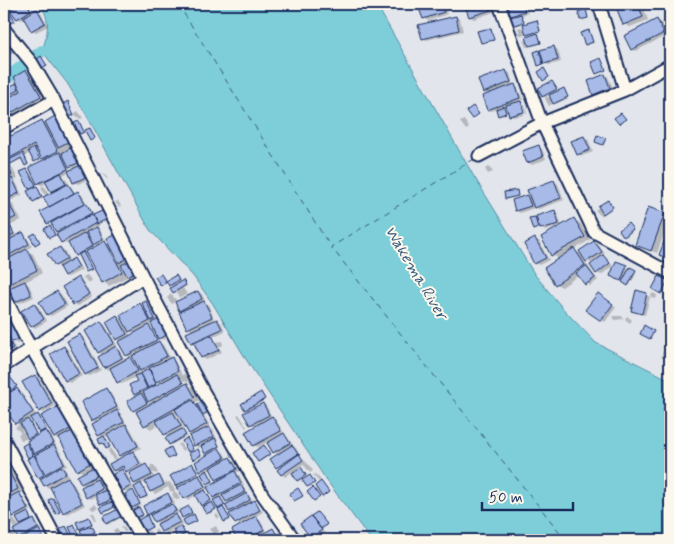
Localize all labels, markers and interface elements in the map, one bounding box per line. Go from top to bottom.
water label: Wakema River [380,222,453,326]
scale bar [482,479,573,511]
text: 50 m [489,488,523,508]

